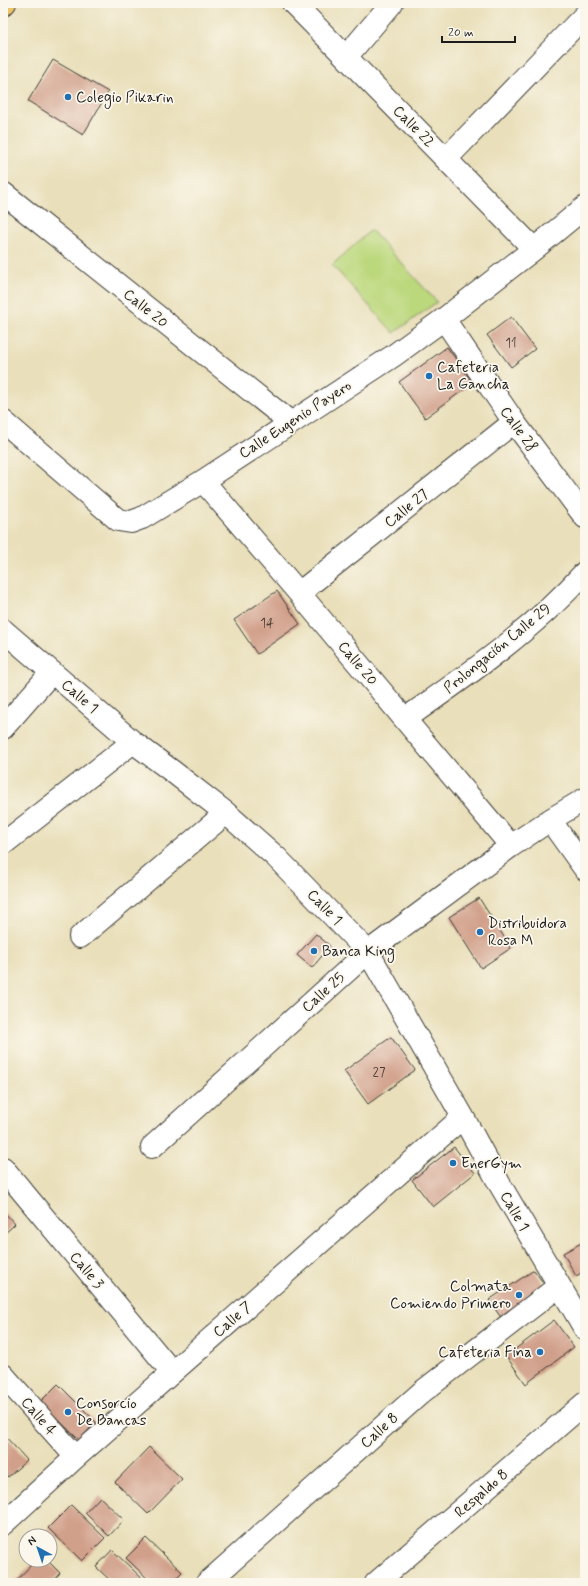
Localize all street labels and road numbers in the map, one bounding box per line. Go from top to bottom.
street label: Calle 22 [388,101,439,152]
street label: Calle 20 [119,285,172,333]
street label: Calle Eugenio Payero [235,376,356,464]
street label: Calle 28 [495,403,542,456]
street label: Calle 27 [380,485,433,533]
street label: Prolongación Calle 29 [440,599,556,699]
street label: Calle 20 [333,637,382,690]
street label: Calle 1 [57,675,102,718]
street label: Calle 1 [302,885,346,930]
street label: Calle 25 [298,968,350,1017]
street label: Calle 1 [495,1188,534,1235]
street label: Calle 3 [65,1248,108,1294]
street label: Calle 7 [209,1297,256,1342]
street label: Calle 4 [16,1393,61,1440]
street label: Calle 8 [356,1408,403,1453]
street label: Respaldo 8 [451,1465,513,1523]

